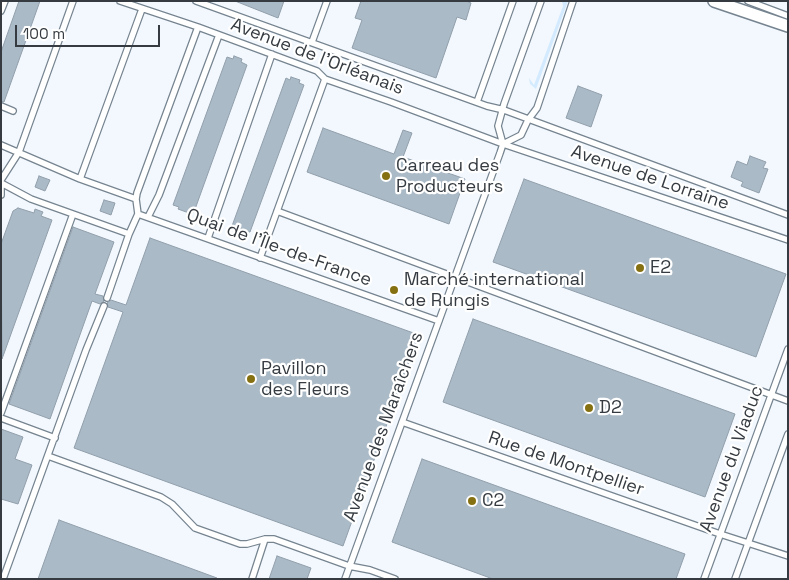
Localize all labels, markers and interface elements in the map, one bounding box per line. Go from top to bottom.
street label: Avenue de l'Orléanais [228,14,406,100]
scale bar [18,15,162,47]
text: 100 m [23,24,65,43]
street label: Avenue de Lorraine [568,141,732,215]
place label: Carreau des Producteurs [396,155,503,198]
marker: Carreau des Producteurs [380,170,392,182]
street label: Quai de l'Île-de-France [184,204,374,292]
place label: E2 [650,257,671,279]
marker: E2 [634,262,646,274]
place label: Marché international de Rungis [404,269,584,312]
marker: Marché international de Rungis [388,284,400,296]
street label: Avenue des Maraîchers [340,329,428,525]
place label: Pavillon des Fleurs [261,358,349,400]
marker: Pavillon des Fleurs [245,373,257,385]
street label: Avenue du Viaduc [695,383,769,535]
place label: D2 [599,397,622,419]
marker: D2 [583,402,595,414]
street label: Rue de Montpellier [485,427,647,501]
place label: C2 [482,490,504,512]
marker: C2 [466,495,478,507]

